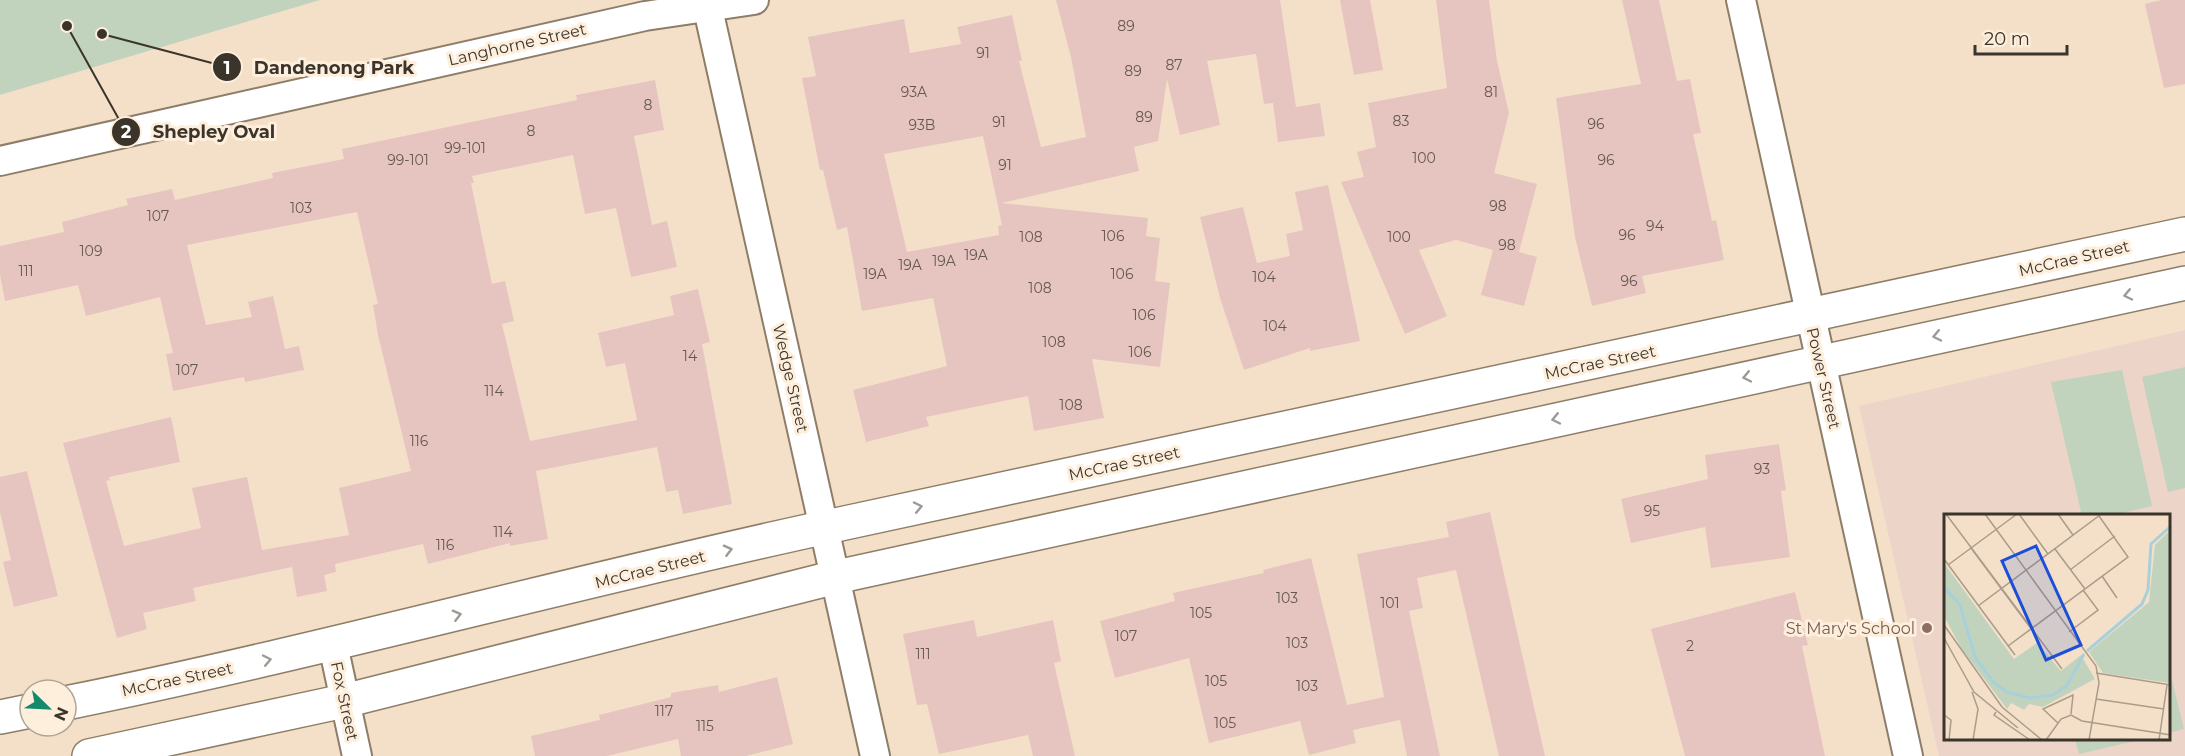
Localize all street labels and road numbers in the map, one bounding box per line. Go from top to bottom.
street label: Langhorne Street [446,19,588,70]
street label: McCrae Street [2017,236,2132,280]
street label: Wedge Street [769,322,812,435]
street label: Power Street [1803,326,1845,431]
street label: McCrae Street [1543,341,1658,384]
street label: McCrae Street [1067,442,1182,485]
street label: McCrae Street [593,546,708,592]
street label: McCrae Street [120,658,235,701]
street label: Fox Street [327,660,362,743]

